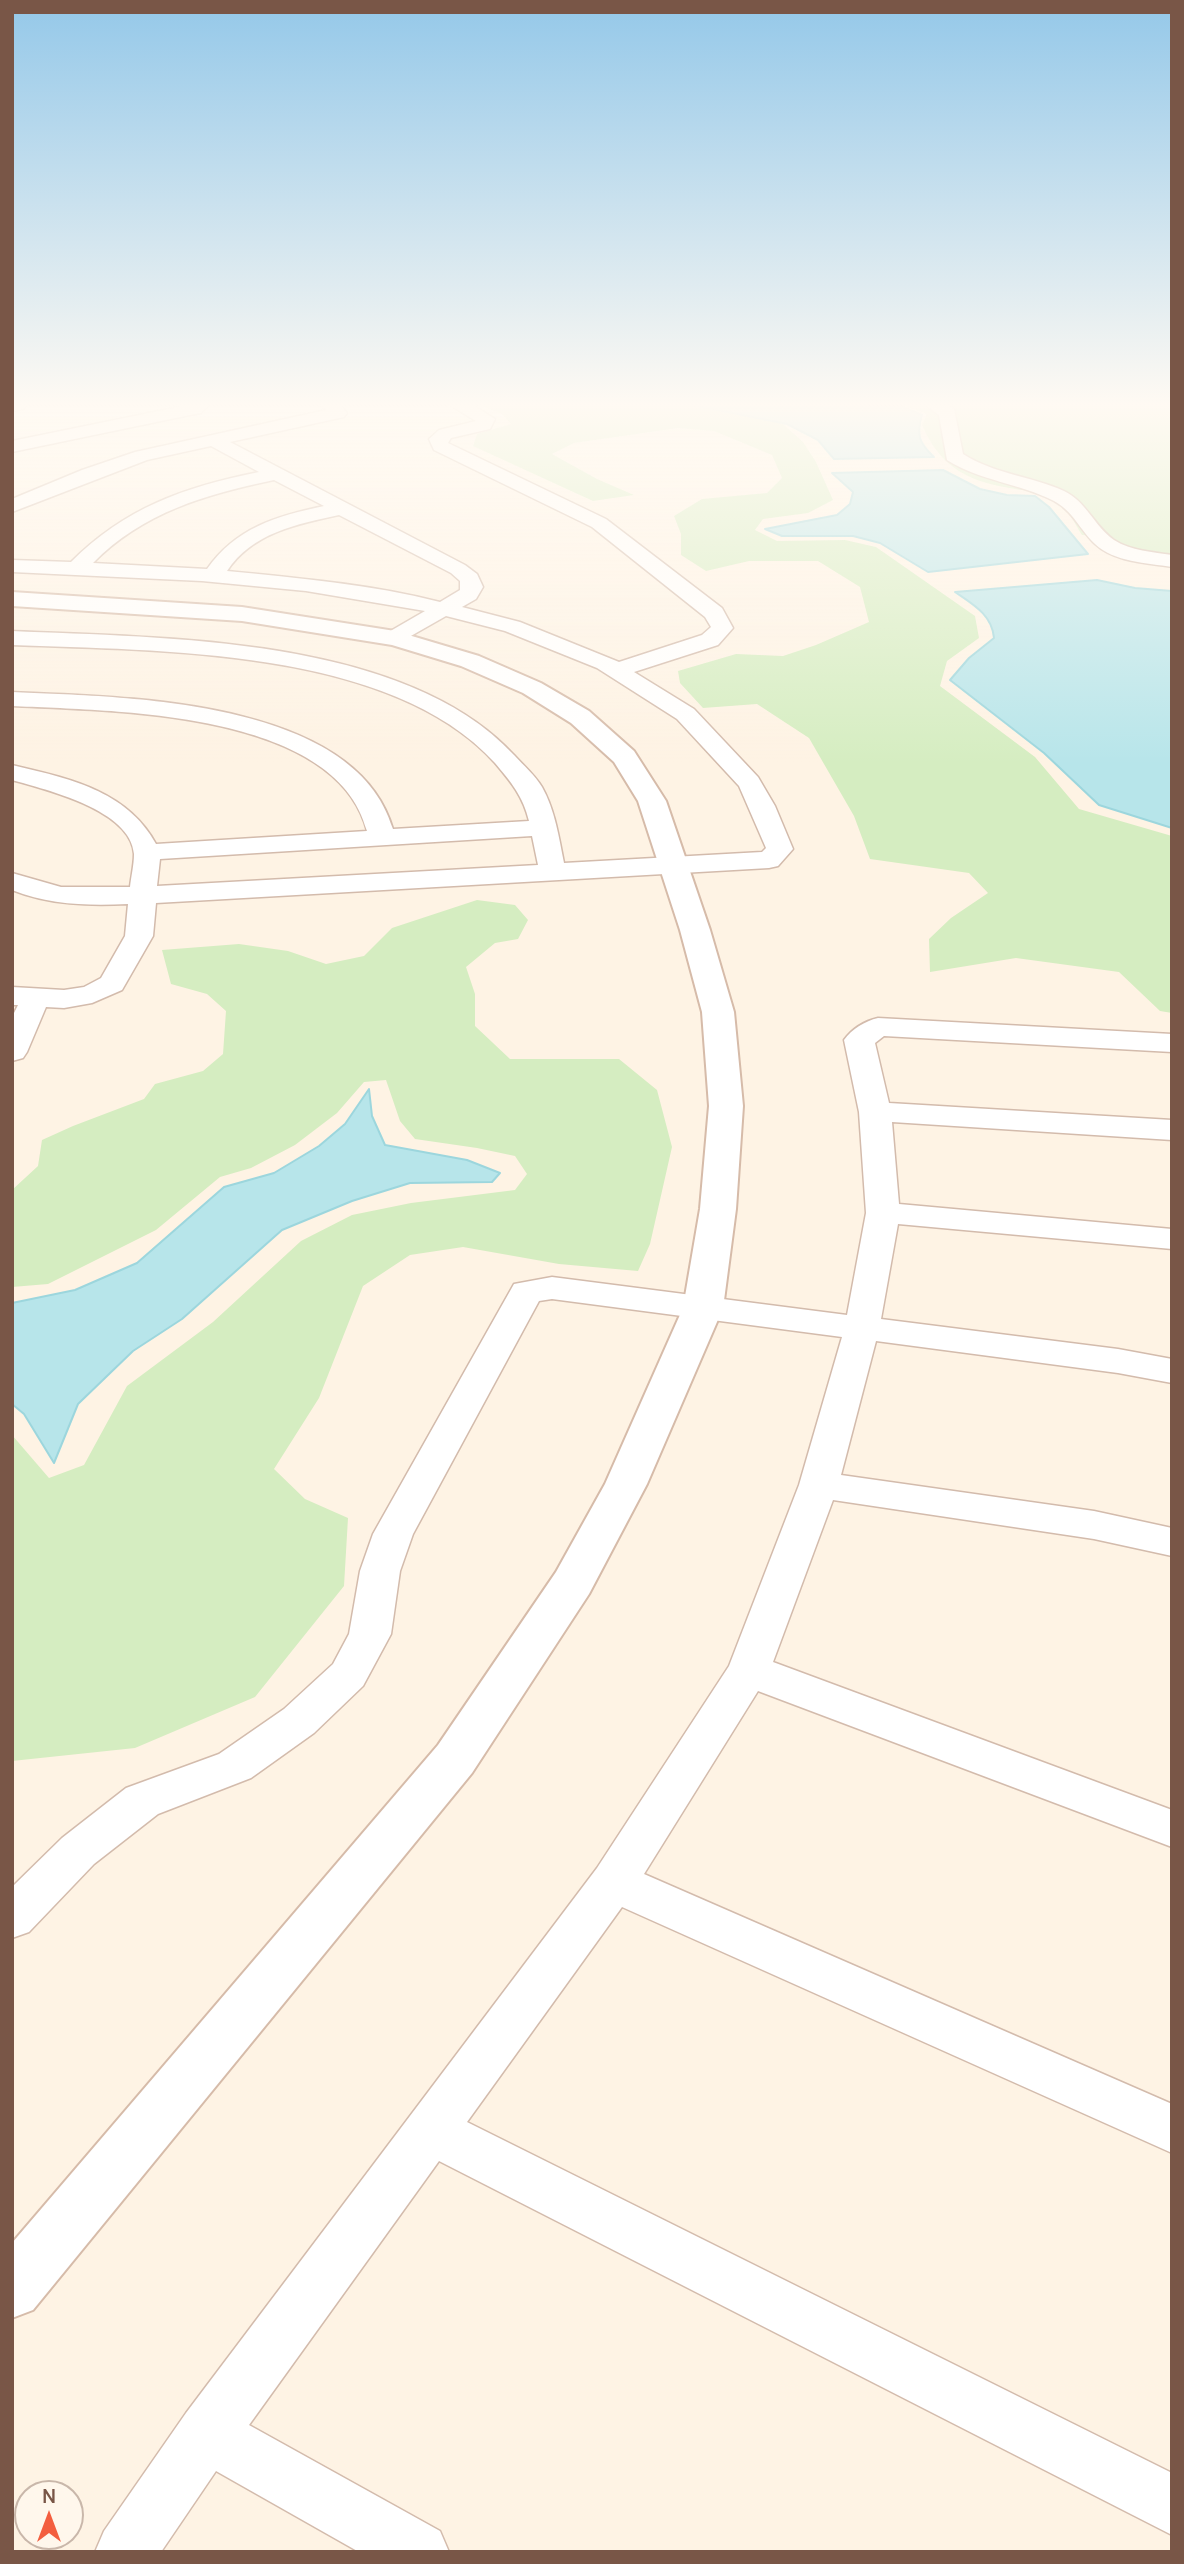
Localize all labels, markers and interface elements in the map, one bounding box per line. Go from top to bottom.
north arrow [14,2480,84,2550]
text: N [42,2483,56,2509]

